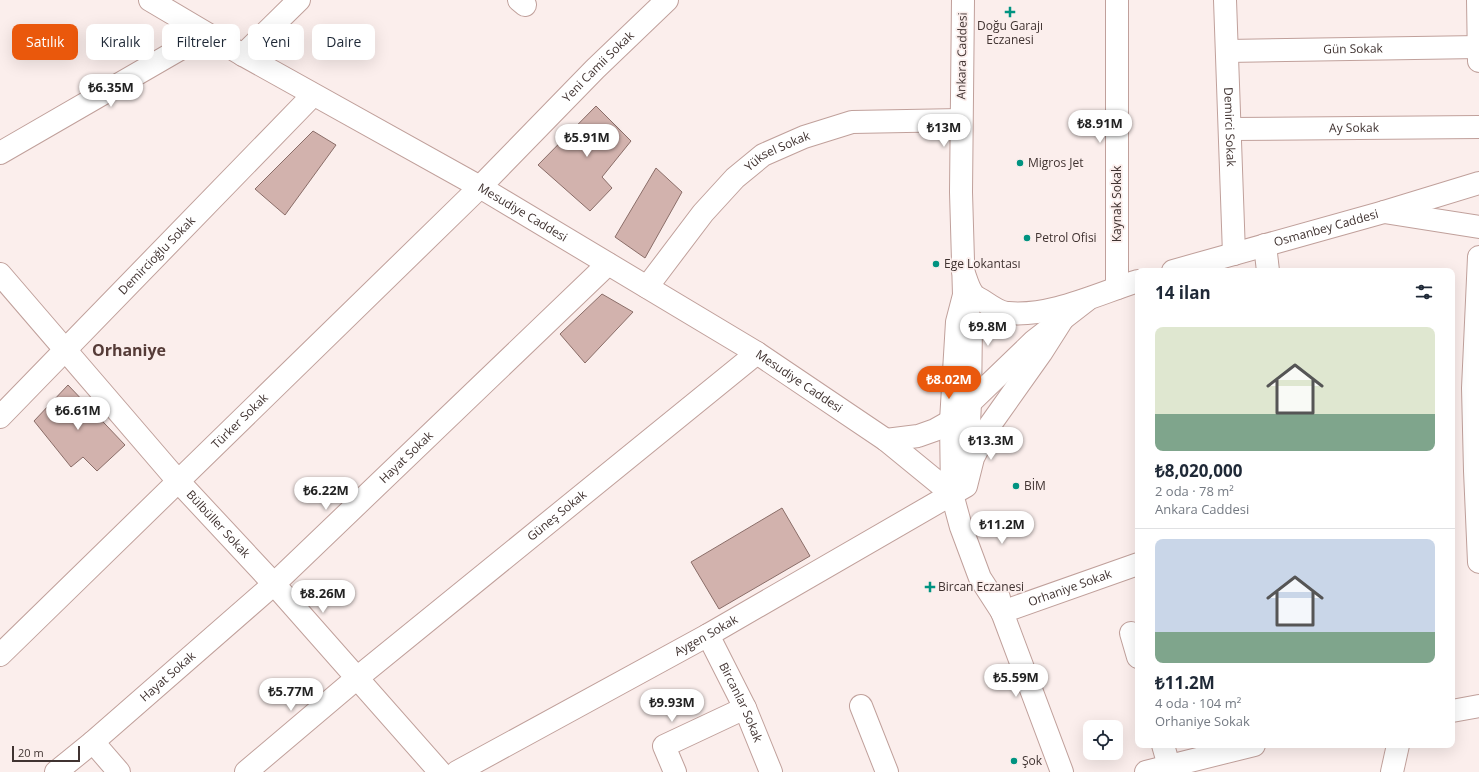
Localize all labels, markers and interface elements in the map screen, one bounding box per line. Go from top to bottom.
marker: Doğu Garajı Eczanesi [1005,7,1015,17]
street label: Ankara Caddesi [952,12,971,100]
place label: Doğu Garajı Eczanesi [977,17,1043,48]
chip: Satılık [12,24,78,60]
chip: Kiralık [86,24,154,60]
chip: Filtreler [162,24,240,60]
chip: Yeni [248,24,304,60]
chip: Daire [312,24,375,60]
street label: Yeni Camii Sokak [558,27,638,106]
street label: Gün Sokak [1323,40,1384,57]
pin: ₺6.35M [78,74,144,108]
text: ₺6.35M [88,78,134,96]
street label: Demirci Sokak [1220,87,1240,168]
pin: ₺8.91M [1067,110,1133,144]
pin: ₺13M [920,114,968,148]
text: ₺8.91M [1077,114,1123,132]
text: ₺13M [927,118,961,136]
street label: Ay Sokak [1329,119,1380,136]
pin: ₺5.91M [554,124,620,158]
street label: Yüksel Sokak [741,126,813,175]
text: ₺5.91M [564,128,610,146]
place label: Migros Jet [1028,154,1084,171]
marker: Migros Jet [1015,158,1025,168]
street label: Kaynak Sokak [1108,165,1125,242]
street label: Mesudiye Caddesi [475,179,571,245]
street label: Osmanbey Caddesi [1272,205,1380,250]
street label: Demircioğlu Sokak [114,212,199,298]
place label: Petrol Ofisi [1035,229,1097,246]
marker: Petrol Ofisi [1022,233,1032,243]
place label: Ege Lokantası [944,255,1021,272]
marker: Ege Lokantası [931,259,941,269]
text: 14 ilan [1155,281,1211,304]
icon: filters [1413,281,1435,303]
pin: ₺9.8M [960,313,1016,347]
text: ₺9.8M [969,317,1007,335]
district label: Orhaniye [92,339,166,361]
street label: Mesudiye Caddesi [753,346,846,416]
icon: home [1259,353,1331,425]
pin: ₺8.02M [916,366,982,400]
text: ₺8.02M [926,370,972,388]
street label: Türker Sokak [207,389,272,452]
pin: ₺6.61M [45,397,111,431]
text: ₺6.61M [55,401,101,419]
street label: Hayat Sokak [375,427,437,487]
pin: ₺13.3M [958,427,1024,461]
text: ₺13.3M [968,431,1014,449]
text: ₺8,020,000 [1155,459,1242,482]
pin: ₺6.22M [293,477,359,511]
place label: BİM [1024,477,1046,494]
text: ₺6.22M [303,481,349,499]
marker: BİM [1011,481,1021,491]
text: 2 oda · 78 m² [1155,482,1234,500]
street label: Güneş Sokak [523,485,590,545]
street label: Bülbüller Sokak [183,486,255,562]
text: Ankara Caddesi [1155,500,1249,518]
pin: ₺11.2M [969,511,1035,545]
text: ₺11.2M [979,515,1025,533]
street label: Orhaniye Sokak [1026,565,1115,610]
icon: home [1259,565,1331,637]
place label: Bircan Eczanesi [938,578,1024,595]
pin: ₺8.26M [290,580,356,614]
marker: Bircan Eczanesi [925,582,935,592]
text: ₺8.26M [300,584,346,602]
street label: Aygen Sokak [671,610,741,660]
street label: Hayat Sokak [136,647,200,705]
street label: Bircanlar Sokak [715,659,767,745]
pin: ₺5.59M [983,664,1049,698]
text: ₺5.59M [993,668,1039,686]
text: ₺11.2M [1155,671,1215,694]
pin: ₺5.77M [258,678,324,712]
text: ₺5.77M [268,682,314,700]
pin: ₺9.93M [639,689,705,723]
text: ₺9.93M [649,693,695,711]
text: 4 oda · 104 m² [1155,694,1241,712]
text: Orhaniye Sokak [1155,712,1250,730]
map controls [1083,720,1123,760]
button: locate [1083,720,1123,760]
scale bar [12,744,80,763]
text: 20 m [18,745,44,760]
place label: Şok [1022,752,1043,769]
marker: Şok [1009,756,1019,766]

